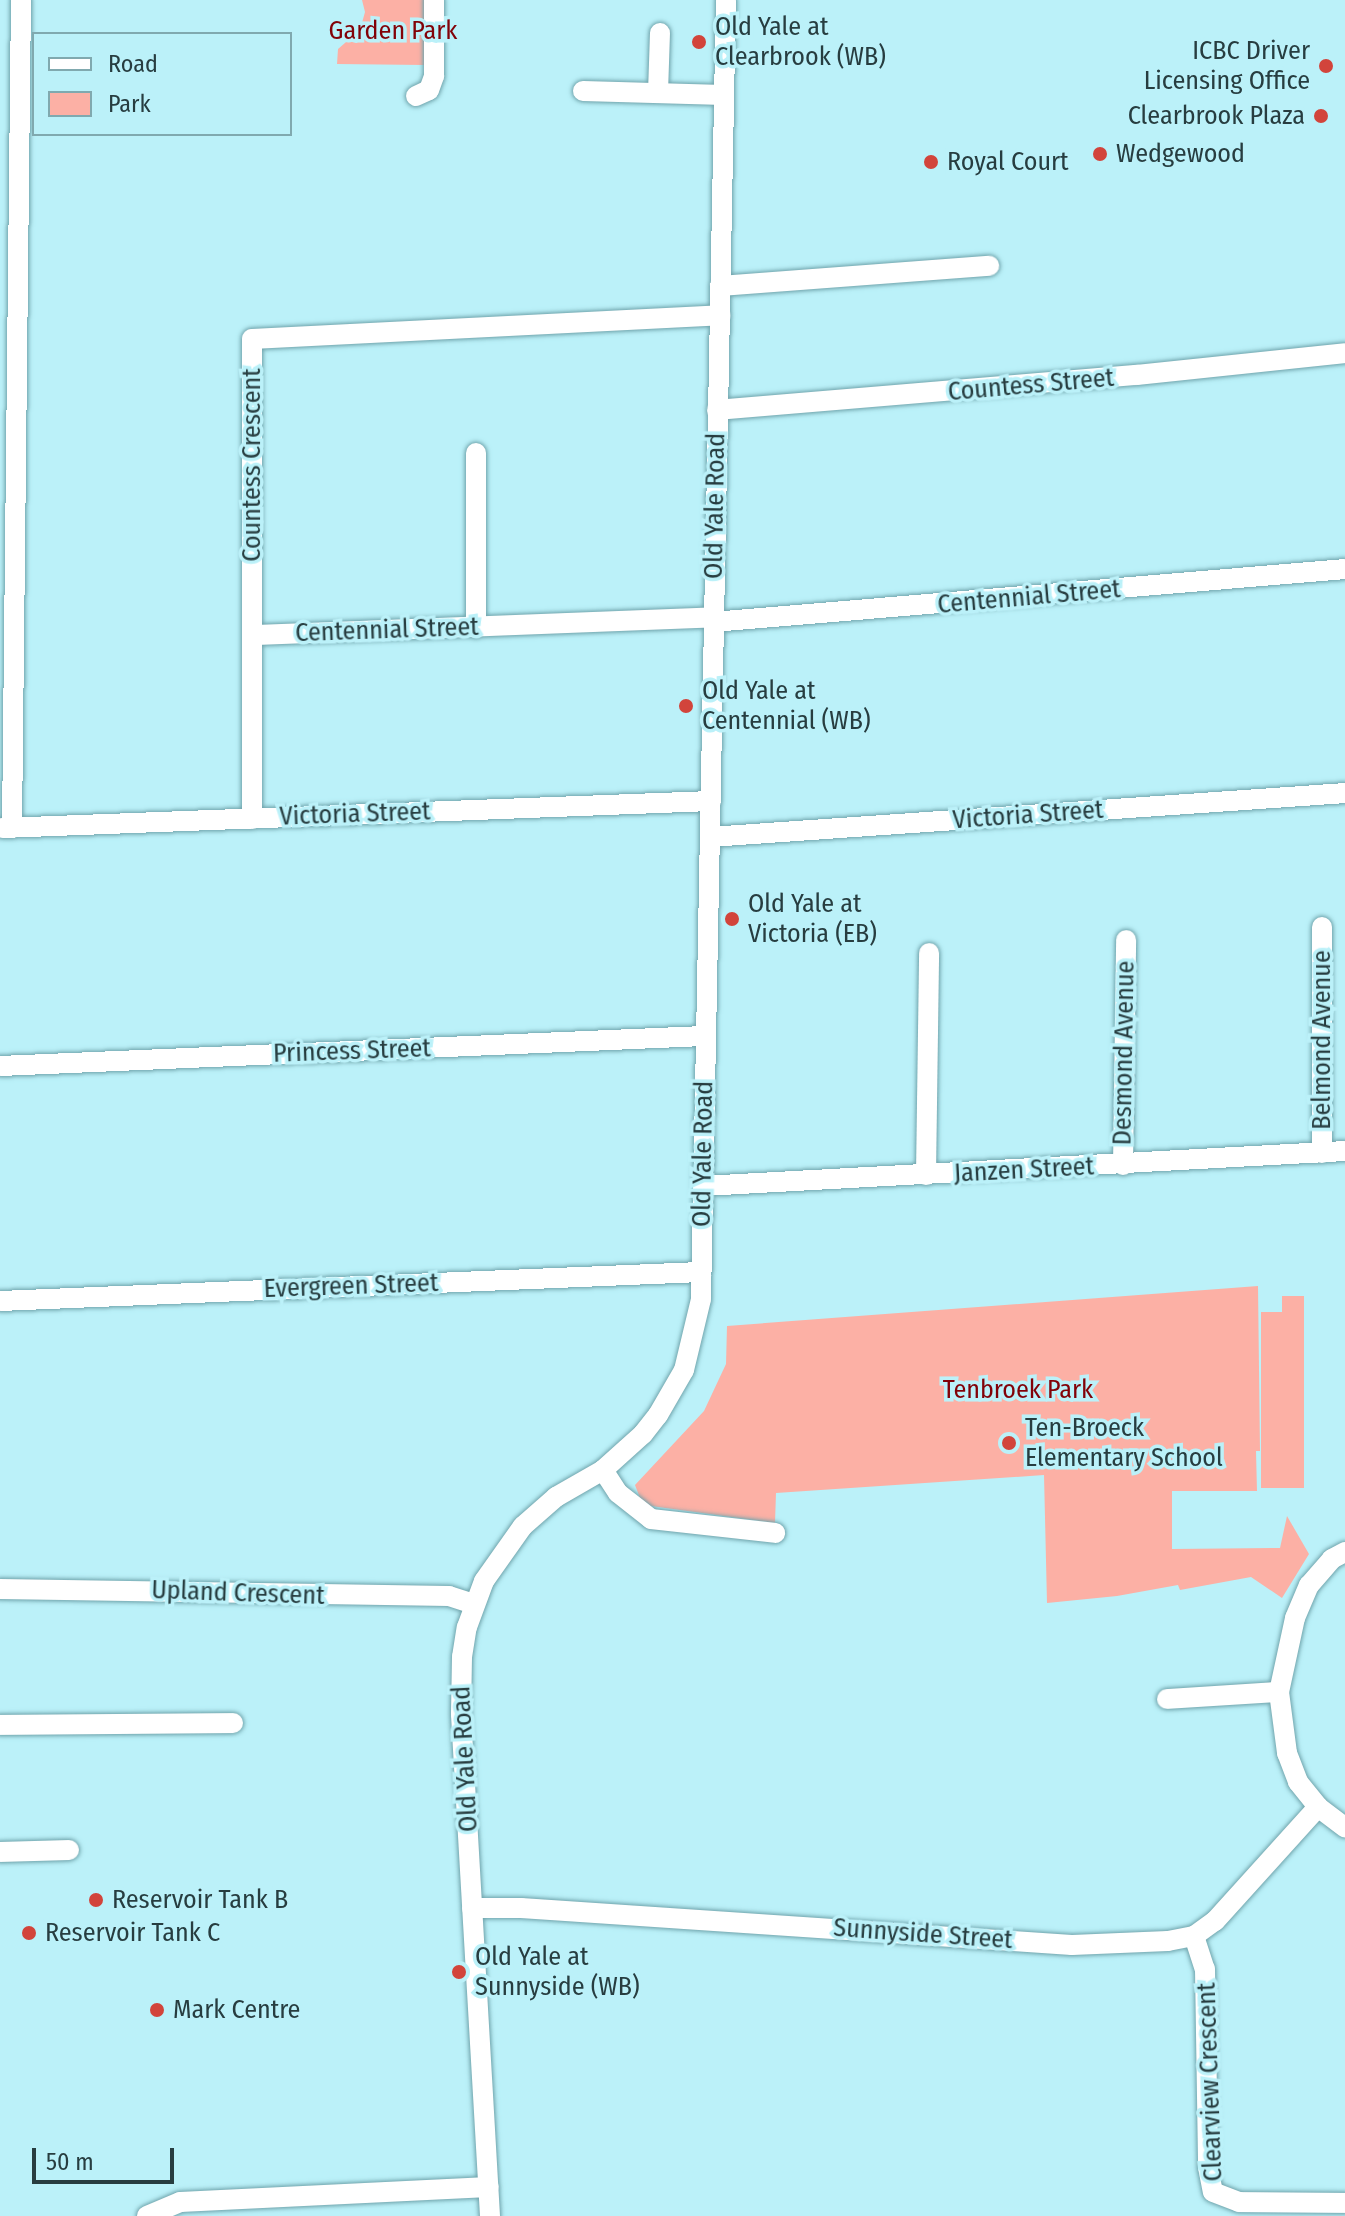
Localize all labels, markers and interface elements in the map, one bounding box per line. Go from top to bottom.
place label: Old Yale at Clearbrook (WB) [715,11,886,72]
park label: Garden Park [329,15,457,47]
legend [32,32,292,136]
marker: Old Yale at Clearbrook (WB) [690,33,708,51]
place label: ICBC Driver Licensing Office [1144,35,1310,96]
text: Road [108,50,158,78]
marker: ICBC Driver Licensing Office [1317,57,1335,75]
text: Park [108,90,151,118]
place label: Clearbrook Plaza [1128,100,1305,132]
marker: Clearbrook Plaza [1312,107,1330,125]
place label: Wedgewood [1116,138,1245,170]
marker: Wedgewood [1091,145,1109,163]
place label: Royal Court [947,146,1069,178]
marker: Royal Court [922,153,940,171]
street label: Countess Street [947,362,1115,408]
street label: Countess Crescent [236,368,268,562]
street label: Old Yale Road [698,433,732,579]
street label: Centennial Street [936,573,1122,621]
street label: Centennial Street [295,611,479,649]
place label: Old Yale at Centennial (WB) [702,675,871,736]
marker: Old Yale at Centennial (WB) [677,697,695,715]
street label: Victoria Street [952,794,1104,836]
street label: Victoria Street [279,796,431,832]
place label: Old Yale at Victoria (EB) [748,888,877,950]
marker: Old Yale at Victoria (EB) [723,910,741,928]
street label: Belmond Avenue [1306,950,1338,1130]
street label: Desmond Avenue [1107,960,1141,1146]
street label: Princess Street [273,1033,431,1069]
street label: Old Yale Road [686,1081,720,1227]
street label: Janzen Street [953,1151,1095,1189]
street label: Evergreen Street [263,1267,439,1305]
park label: Tenbroek Park [943,1374,1093,1406]
place label: Ten-Broeck Elementary School [1025,1412,1223,1474]
marker: Ten-Broeck Elementary School [1000,1434,1018,1452]
street label: Upland Crescent [151,1574,325,1612]
street label: Old Yale Road [446,1685,484,1833]
place label: Reservoir Tank B [112,1884,288,1916]
marker: Reservoir Tank B [87,1891,105,1909]
street label: Sunnyside Street [832,1912,1014,1956]
place label: Reservoir Tank C [45,1917,220,1949]
marker: Reservoir Tank C [20,1924,38,1942]
place label: Old Yale at Sunnyside (WB) [475,1941,640,2002]
marker: Old Yale at Sunnyside (WB) [450,1963,468,1981]
street label: Clearview Crescent [1191,1982,1229,2182]
place label: Mark Centre [173,1994,300,2026]
marker: Mark Centre [148,2001,166,2019]
scale bar [36,2132,178,2182]
text: 50 m [46,2148,94,2176]

